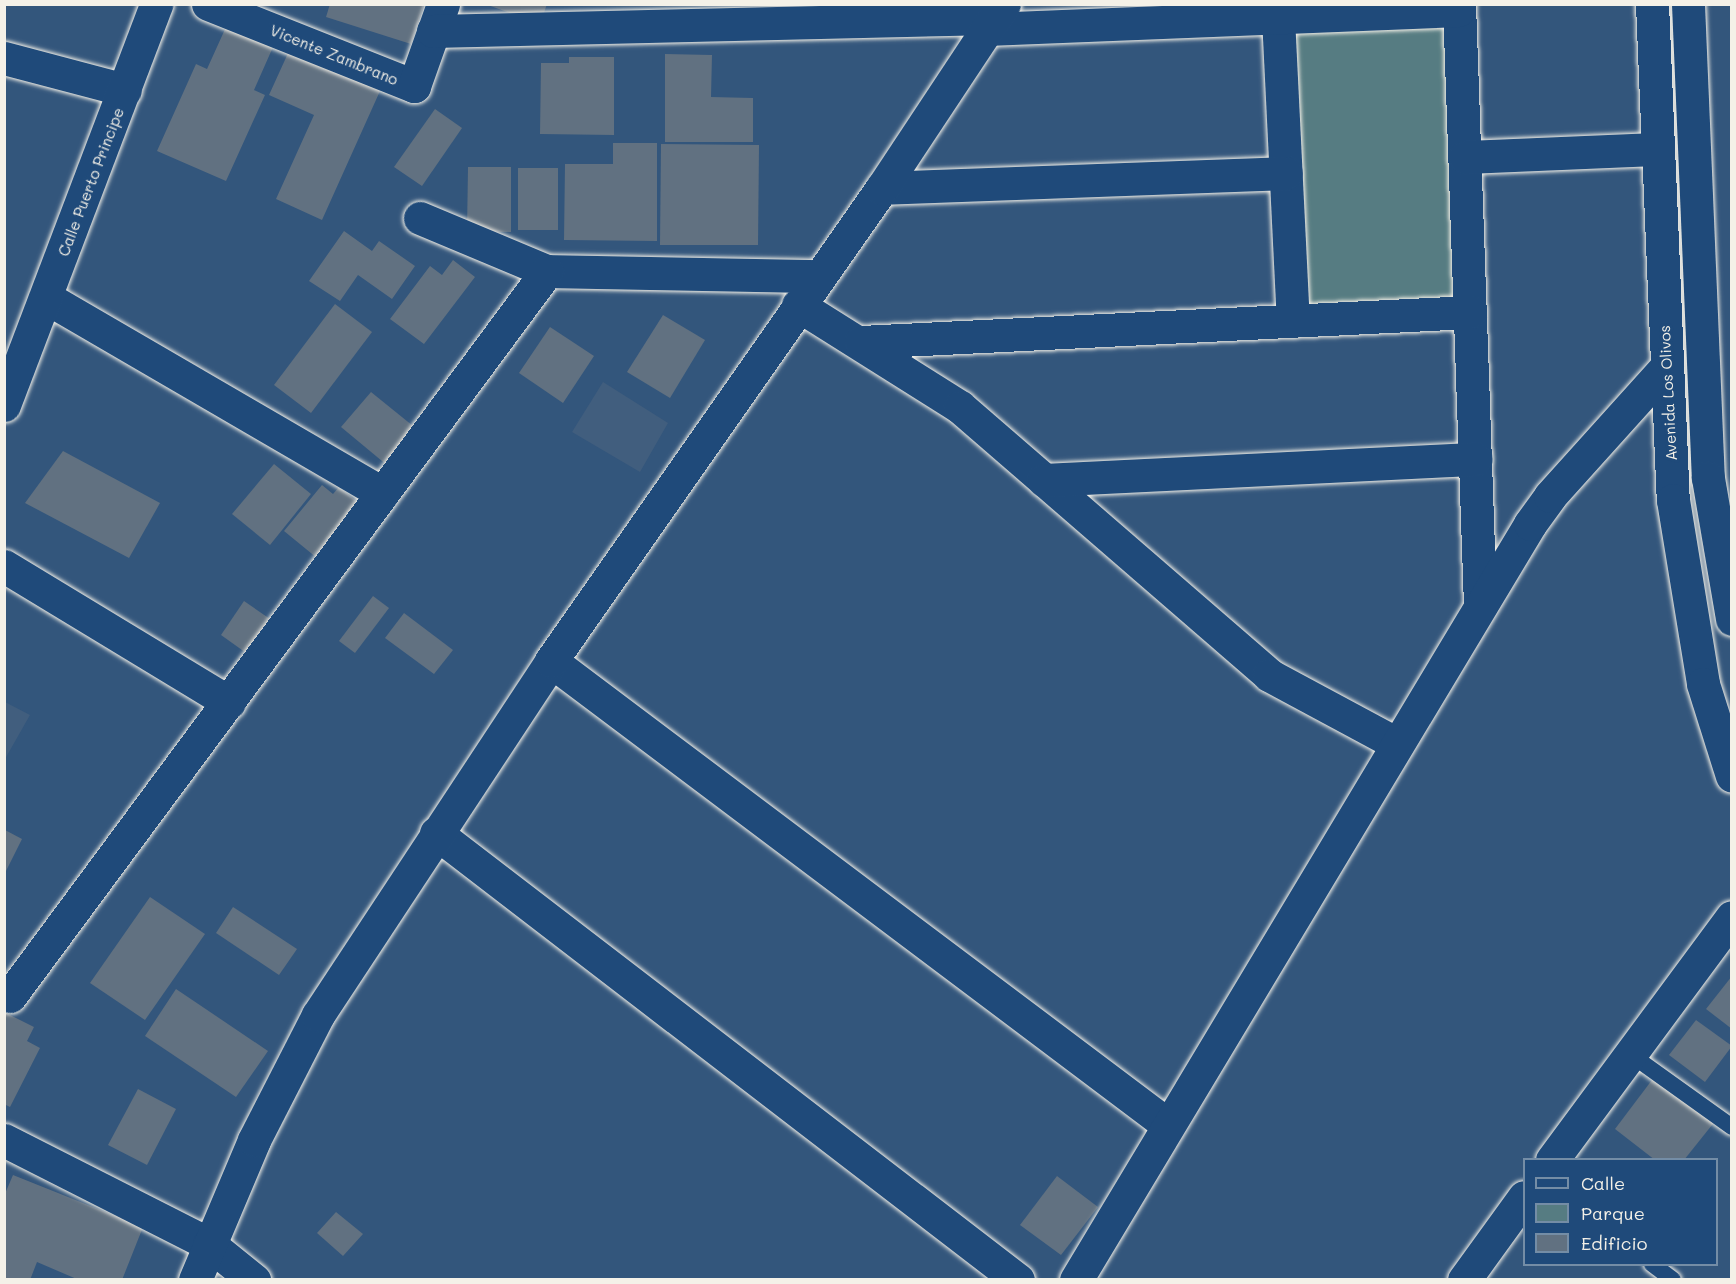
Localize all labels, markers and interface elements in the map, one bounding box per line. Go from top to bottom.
street label: Vicente Zambrano [267,21,401,89]
street label: Calle Puerto Principe [54,105,128,259]
street label: Avenida Los Olivos [1655,325,1681,461]
legend [1523,1158,1718,1266]
text: Calle [1581,1171,1625,1195]
text: Parque [1581,1201,1645,1225]
text: Edificio [1581,1231,1648,1255]

